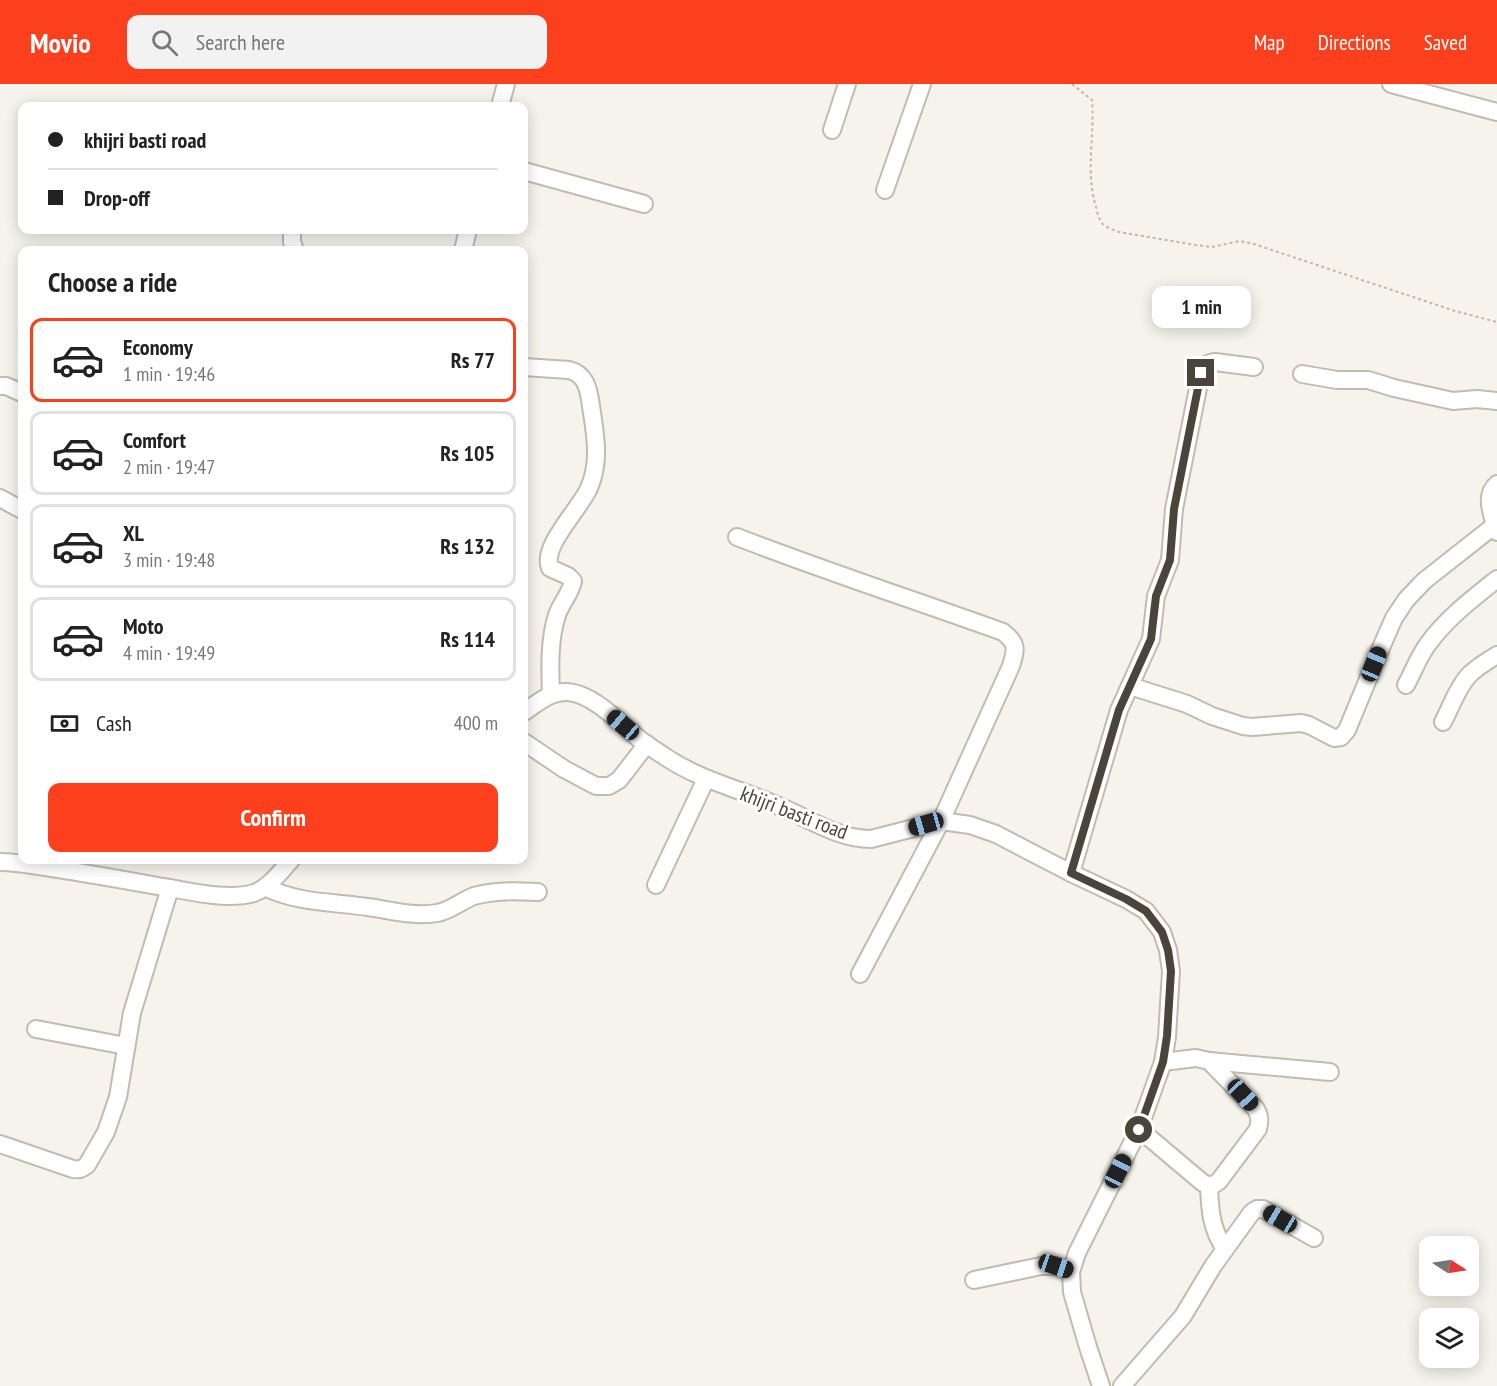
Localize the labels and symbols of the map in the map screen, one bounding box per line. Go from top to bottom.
callout: 1 min [1152,286,1250,328]
route end [1187,359,1214,386]
car [1359,644,1389,684]
car [603,707,643,743]
street label: khijri basti road [737,780,852,845]
car [906,810,946,838]
car [1224,1076,1262,1114]
route start [1125,1116,1152,1143]
car [1102,1151,1134,1191]
car [1260,1202,1300,1236]
north arrow [1419,1236,1479,1296]
car [1036,1252,1076,1280]

